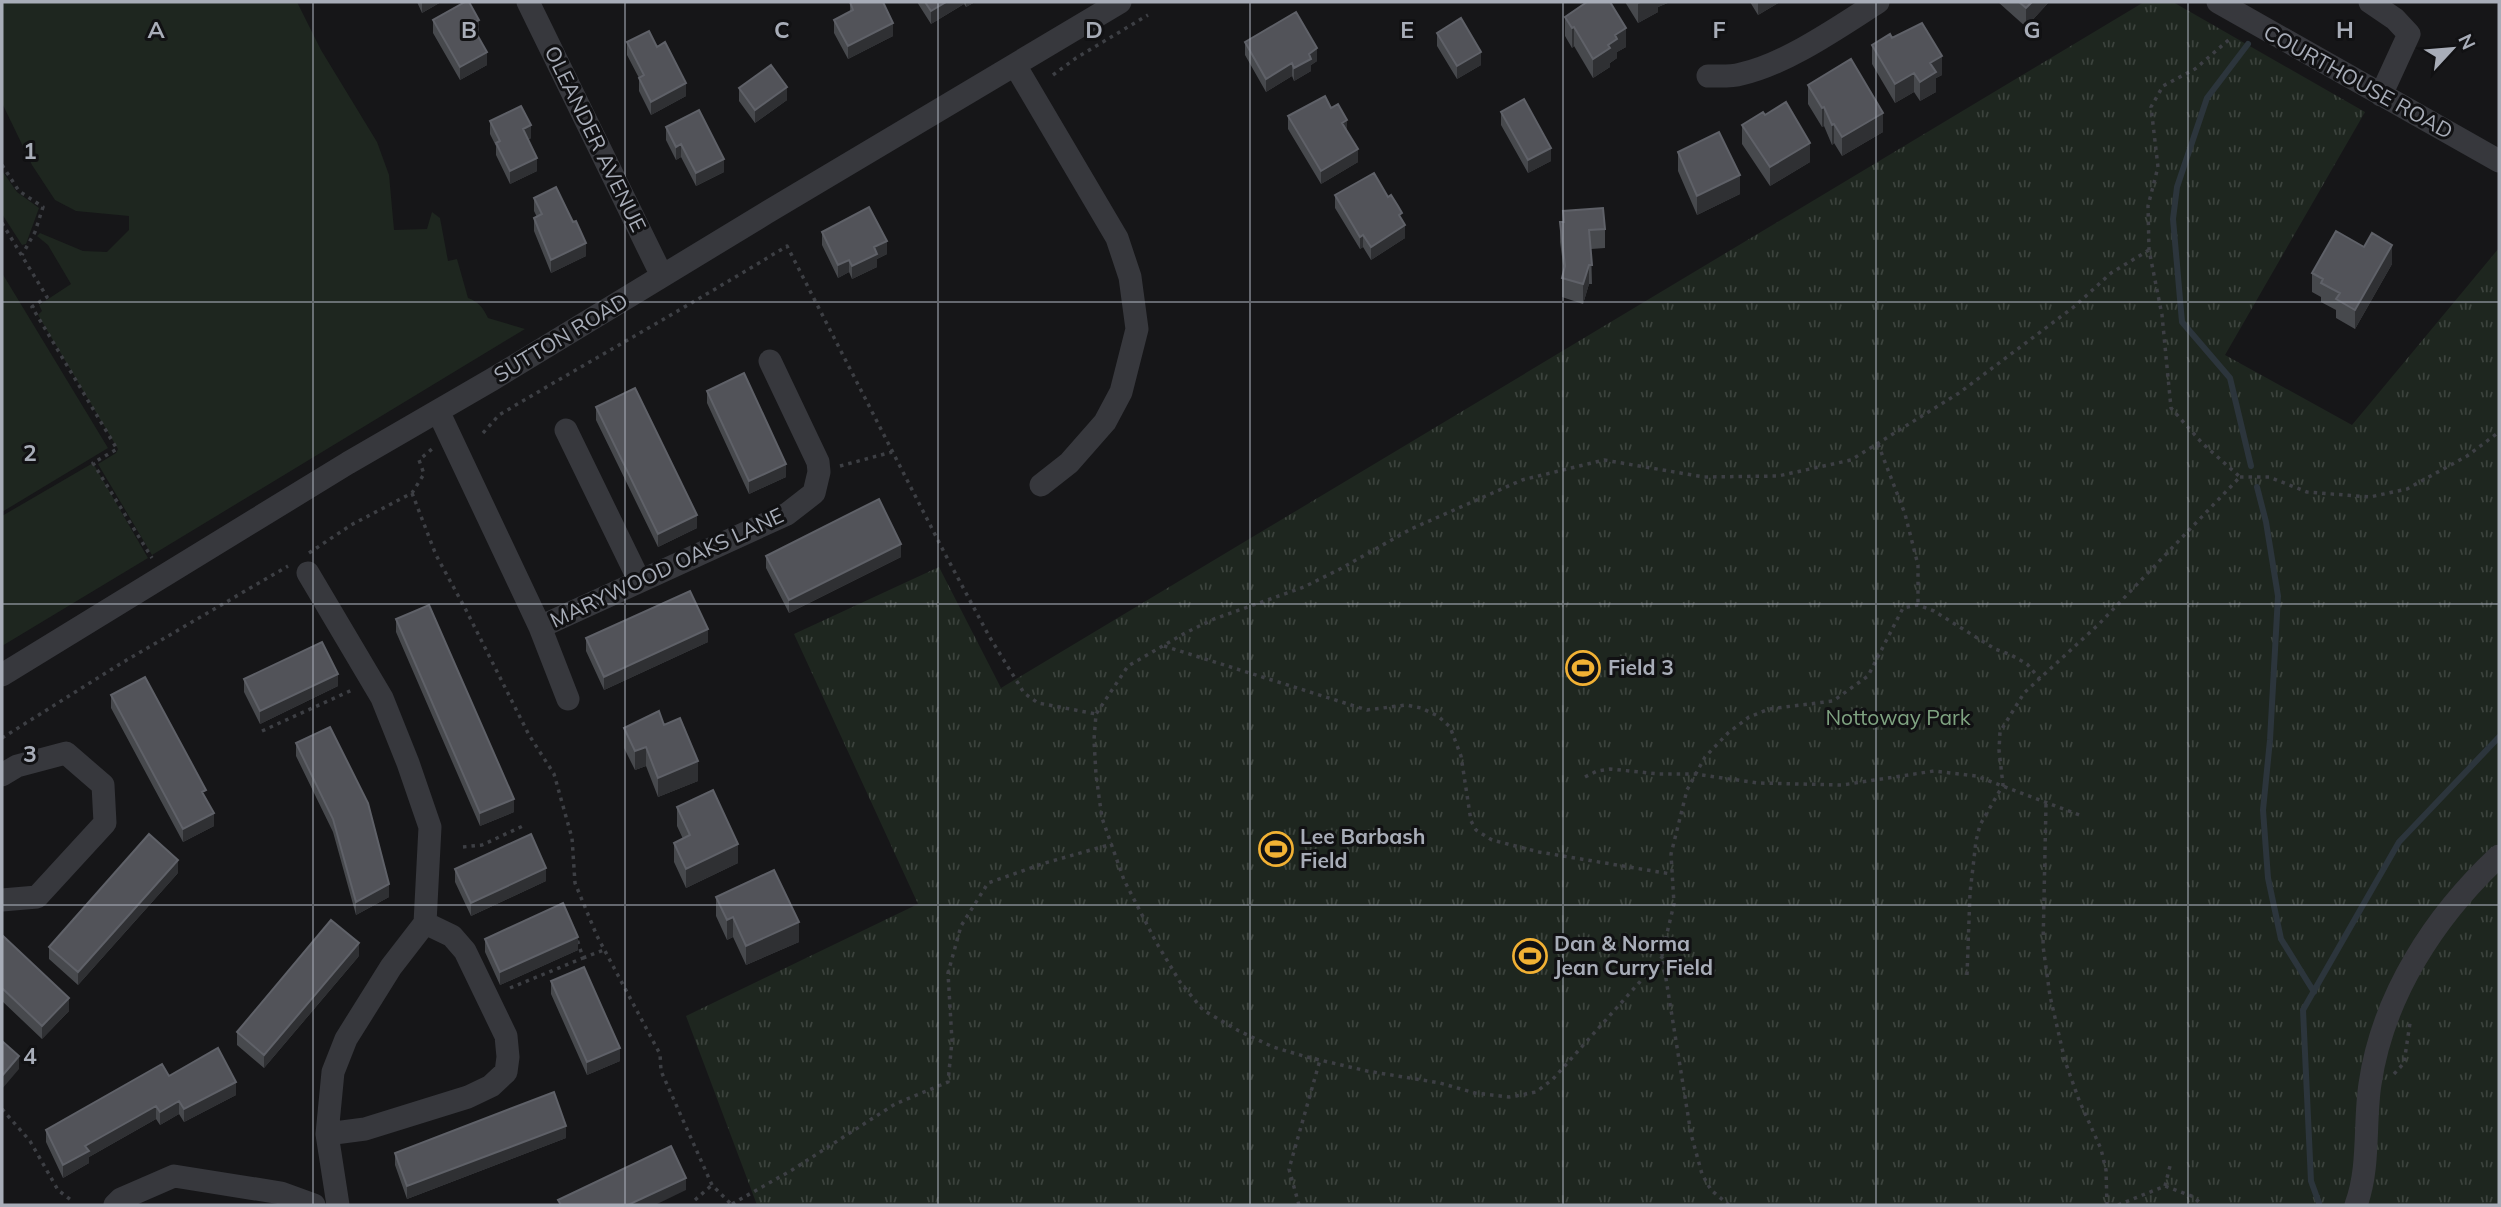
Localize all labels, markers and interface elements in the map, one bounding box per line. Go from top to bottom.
north arrow [2417,14,2487,84]
text: A [147,15,165,44]
text: B [461,15,477,44]
text: C [774,15,790,44]
text: D [1085,15,1103,44]
text: E [1400,15,1414,44]
text: F [1712,15,1726,44]
text: G [2023,15,2041,44]
street label: COURTHOUSE ROAD [2259,20,2457,144]
text: N [2453,30,2481,53]
street label: OLEANDER AVENUE [540,41,652,236]
text: 1 [23,136,37,165]
street label: SUTTON ROAD [489,287,632,387]
text: 2 [23,438,37,467]
street label: MARYWOOD OAKS LANE [546,502,787,633]
sports icon: Field 3 [1564,649,1602,687]
place label: Field 3 [1608,654,1674,680]
park label: Nottoway Park [1825,704,1971,730]
text: 3 [23,739,37,768]
place label: Lee Barbash Field [1300,823,1425,873]
sports icon: Lee Barbash Field [1257,830,1295,868]
place label: Dan & Norma Jean Curry Field [1554,930,1713,980]
sports icon: Dan & Norma Jean Curry Field [1511,937,1549,975]
text: 4 [23,1041,37,1070]

